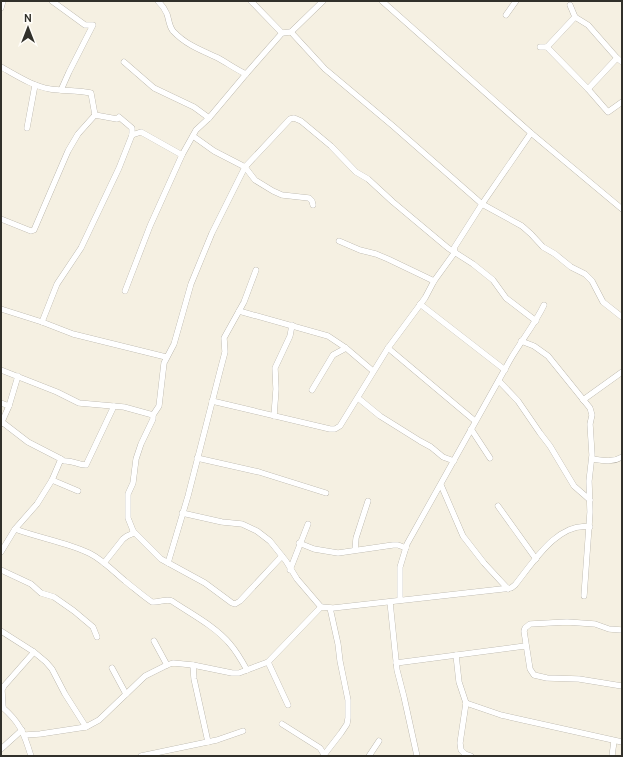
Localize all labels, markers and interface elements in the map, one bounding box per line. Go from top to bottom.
north arrow [8,8,48,48]
text: N [24,11,32,25]

